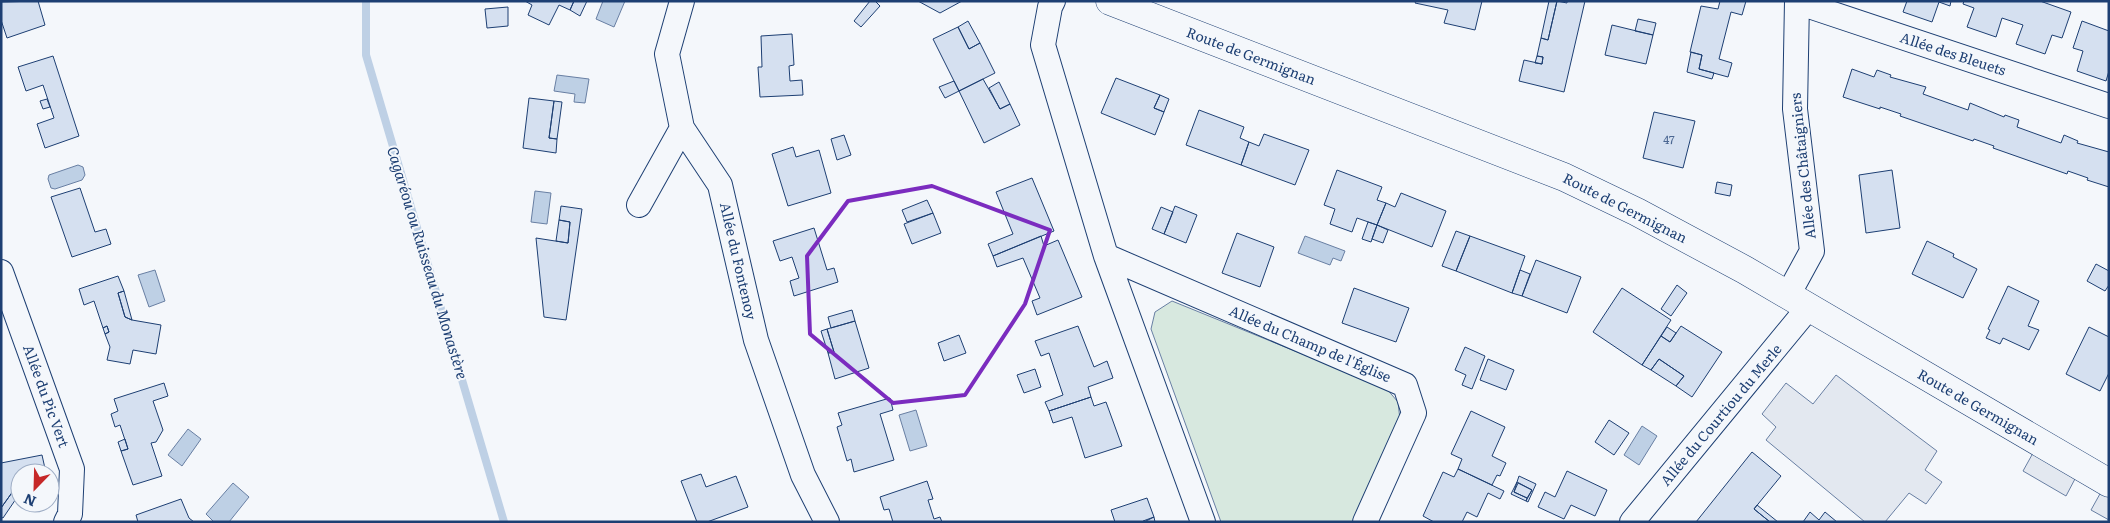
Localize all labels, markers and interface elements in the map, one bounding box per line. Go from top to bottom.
street label: Route de Germignan [1184,21,1319,89]
street label: Allée des Bleuets [1898,27,2009,80]
street label: Allée des Châtaigniers [1784,92,1820,240]
house number: 47 [1663,131,1675,147]
water label: Cagaréou ou Ruisseau du Monastère [382,143,475,382]
street label: Route de Germignan [1560,167,1691,247]
street label: Allée du Fontenoy [716,200,762,322]
street label: Allée du Champ de l'Église [1226,300,1394,386]
street label: Allée du Courtiou du Merle [1655,339,1786,490]
street label: Allée du Pic Vert [19,341,75,450]
street label: Route de Germignan [1914,363,2043,449]
north arrow [10,463,60,513]
text: N [20,489,39,512]

